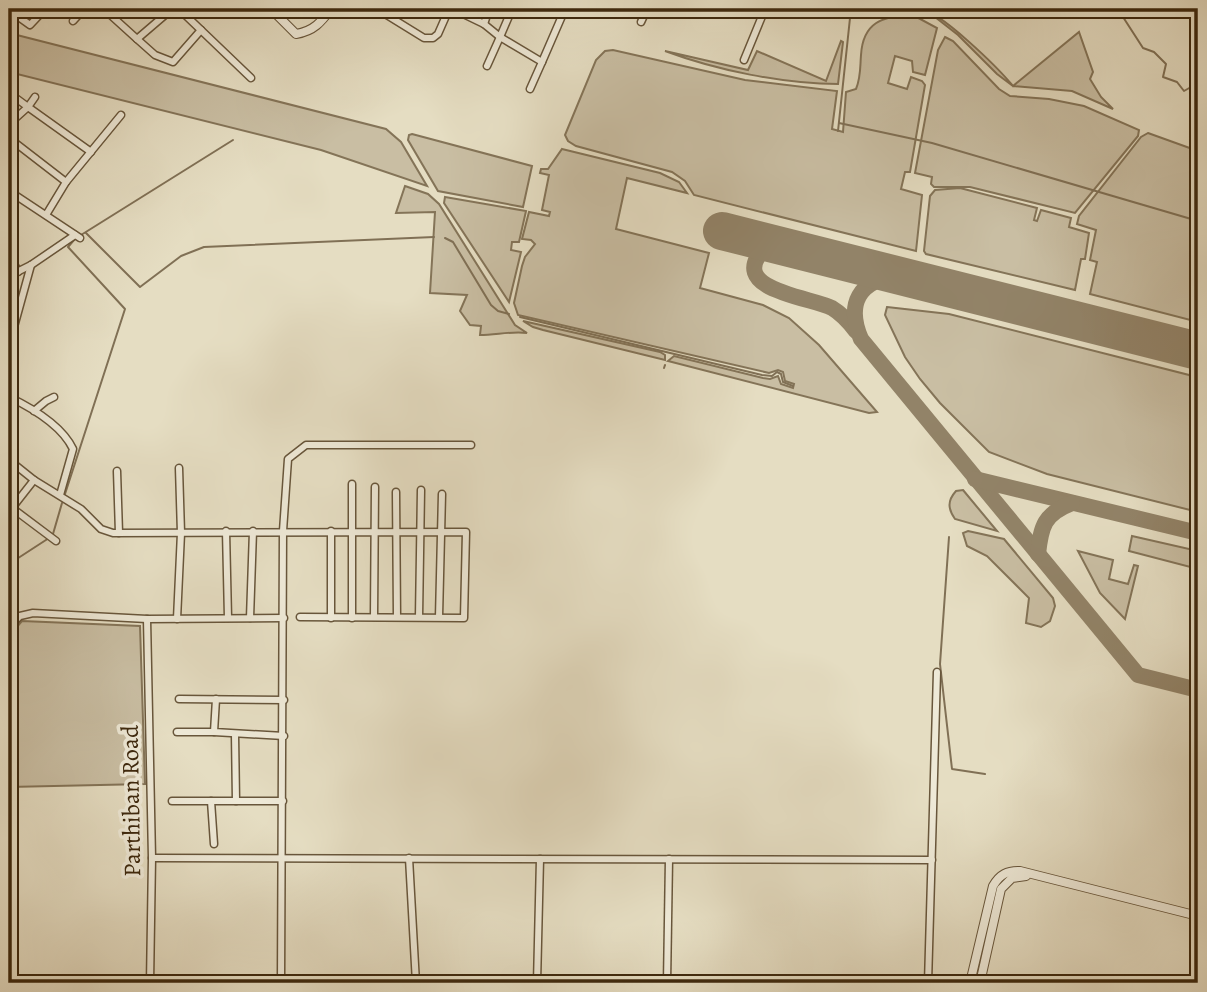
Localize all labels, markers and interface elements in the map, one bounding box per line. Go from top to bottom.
street label: Parthiban Road [114,725,148,877]

